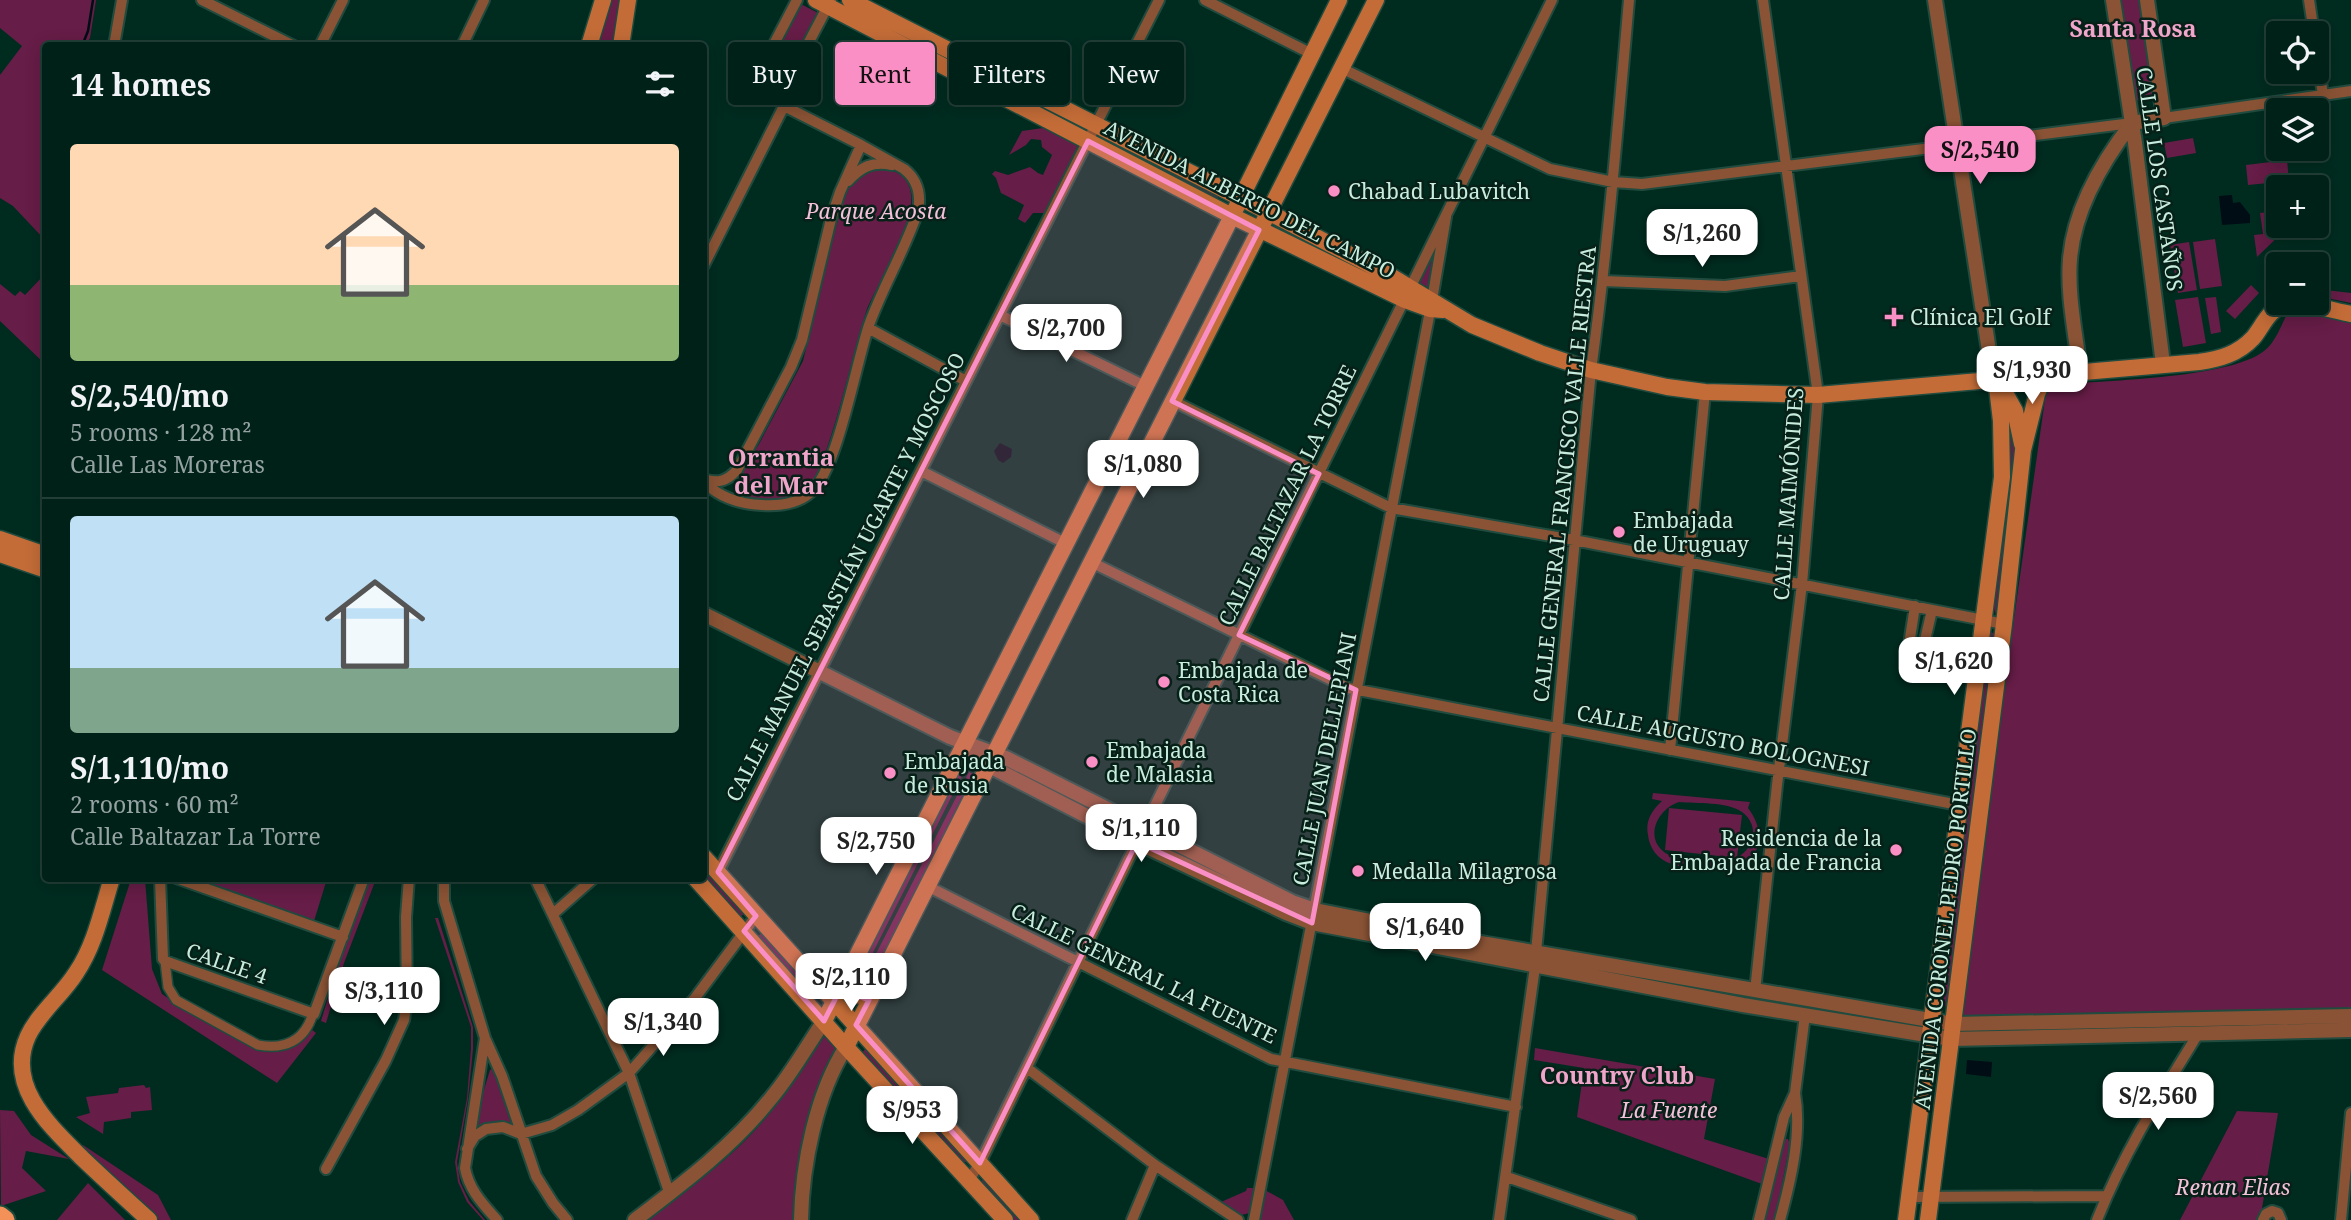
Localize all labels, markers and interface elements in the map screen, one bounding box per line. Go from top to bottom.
district label: Santa Rosa [2070,12,2197,44]
map controls [2266,21,2329,315]
button: locate [2266,21,2329,84]
chip: Buy [728,42,821,105]
chip: Rent [835,42,935,105]
chip: Filters [949,42,1070,105]
chip: New [1084,42,1184,105]
text: 14 homes [70,64,211,105]
icon: filters [641,65,679,103]
street label: CALLE LOS CASTAÑOS [2130,65,2190,293]
button: layers [2266,98,2329,161]
street label: AVENIDA ALBERTO DEL CAMPO [1100,113,1400,285]
pin: S/2,540 [1915,127,2045,186]
text: S/2,540 [1941,133,2019,165]
button: + [2266,175,2329,238]
place label: Chabad Lubavitch [1348,177,1530,205]
marker: Chabad Lubavitch [1326,183,1342,199]
icon: home [312,189,438,315]
park label: Parque Acosta [804,197,947,225]
pin: S/1,260 [1637,210,1767,269]
text: S/1,260 [1663,216,1741,248]
street label: CALLE GENERAL FRANCISCO VALLE RIESTRA [1526,244,1602,704]
button: − [2266,252,2329,315]
place label: Clínica El Golf [1910,303,2053,331]
pin: S/2,700 [1001,304,1131,364]
marker: Clínica El Golf [1884,307,1904,327]
text: S/2,700 [1027,311,1105,343]
pin: S/1,930 [1967,346,2097,406]
street label: CALLE MANUEL SEBASTIÁN UGARTE Y MOSCOSO [719,348,971,806]
text: S/1,930 [1993,353,2071,385]
street label: CALLE BALTAZAR LA TORRE [1211,360,1363,630]
text: S/2,540/mo [70,375,229,416]
street label: CALLE MAIMÓNIDES [1767,387,1809,601]
text: 5 rooms · 128 m² [70,416,252,448]
district label: Orrantia del Mar [728,440,834,501]
pin: S/1,080 [1078,440,1208,500]
text: S/1,080 [1104,447,1182,479]
text: Calle Las Moreras [70,448,265,480]
place label: Embajada de Uruguay [1633,506,1749,558]
marker: Embajada de Uruguay [1611,524,1627,540]
icon: home [312,561,438,687]
street label: CALLE JUAN DELLEPIANI [1286,630,1362,888]
pin: S/1,620 [1889,638,2019,697]
text: S/1,620 [1915,644,1993,676]
place label: Embajada de Costa Rica [1178,656,1308,708]
marker: Embajada de Costa Rica [1156,674,1172,690]
street label: CALLE AUGUSTO BOLOGNESI [1574,698,1872,782]
street label: AVENIDA CORONEL PEDRO PORTILLO [1908,727,1982,1111]
place label: Embajada de Malasia [1106,736,1213,788]
text: S/1,110/mo [70,747,229,788]
place label: Embajada de Rusia [904,747,1005,799]
marker: Embajada de Malasia [1084,754,1100,770]
marker: Embajada de Rusia [882,765,898,781]
text: 2 rooms · 60 m² [70,788,239,820]
pin: S/1,110 [1076,804,1206,864]
text: S/1,110 [1102,811,1180,843]
pin: S/2,750 [811,818,941,877]
text: Calle Baltazar La Torre [70,820,321,852]
text: S/2,750 [837,824,915,856]
place label: Residencia de la Embajada de Francia [1670,824,1882,876]
marker: Residencia de la Embajada de Francia [1888,842,1904,858]
place label: Medalla Milagrosa [1372,857,1557,885]
marker: Medalla Milagrosa [1350,863,1366,879]
street label: CALLE GENERAL LA FUENTE [1006,896,1282,1050]
pin: S/1,640 [1360,904,1490,963]
text: S/1,640 [1386,910,1464,942]
street label: CALLE 4 [183,936,272,990]
pin: S/2,110 [786,954,916,1013]
text: S/2,110 [812,960,890,992]
pin: S/3,110 [319,968,449,1027]
text: S/3,110 [345,974,423,1006]
pin: S/1,340 [598,998,728,1058]
text: S/1,340 [624,1005,702,1037]
district label: Country Club [1540,1059,1694,1091]
pin: S/2,560 [2093,1072,2223,1132]
text: S/2,560 [2119,1079,2197,1111]
pin: S/953 [863,1086,961,1146]
text: S/953 [883,1093,941,1125]
park label: La Fuente [1620,1096,1717,1124]
park label: Renan Elias [2175,1173,2291,1201]

